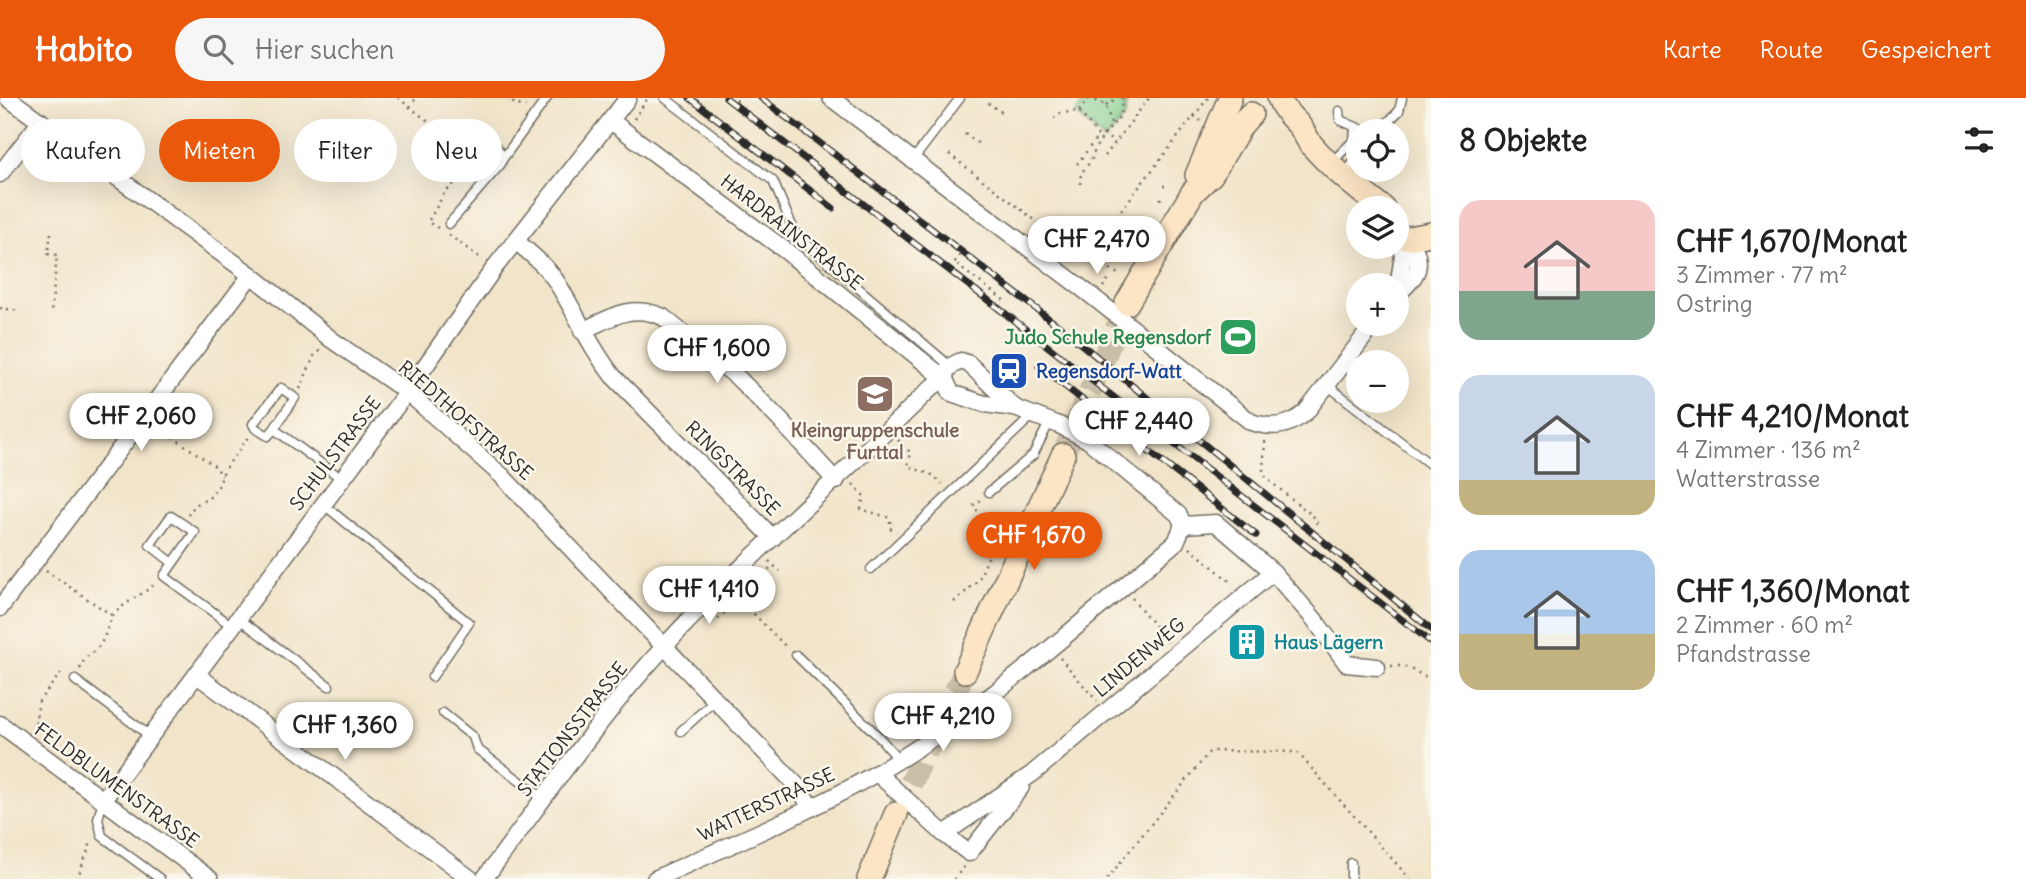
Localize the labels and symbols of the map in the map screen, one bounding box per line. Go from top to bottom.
street label: HARDRAINSTRASSE [716,169,868,295]
pin: CHF 2,470 [1017,216,1177,276]
sports icon: Judo Schule Regensdorf [1217,316,1259,358]
place label: Judo Schule Regensdorf [1005,325,1212,349]
pin: CHF 1,600 [637,326,797,385]
station icon: Regensdorf-Watt [988,350,1030,392]
street label: RIEDTHOFSTRASSE [394,355,538,485]
place label: Regensdorf-Watt [1036,359,1182,383]
school or university icon: Kleingruppenschule Furttal [854,373,896,415]
street label: SCHULSTRASSE [284,391,386,515]
pin: CHF 2,060 [61,394,221,453]
pin: CHF 2,440 [1059,398,1219,458]
street label: RINGSTRASSE [681,416,785,520]
place label: Kleingruppenschule Furttal [791,418,959,464]
pin: CHF 1,670 [954,512,1114,572]
pin: CHF 1,410 [629,566,789,626]
street label: LINDENWEG [1089,612,1189,702]
building icon: Haus Lägern [1226,621,1268,663]
place label: Haus Lägern [1274,630,1383,654]
street label: STATIONSSTRASSE [512,657,632,801]
pin: CHF 4,210 [863,694,1023,753]
pin: CHF 1,360 [265,702,425,762]
street label: FELDBLUMENSTRASSE [30,717,204,853]
street label: WATTERSTRASSE [694,762,838,846]

